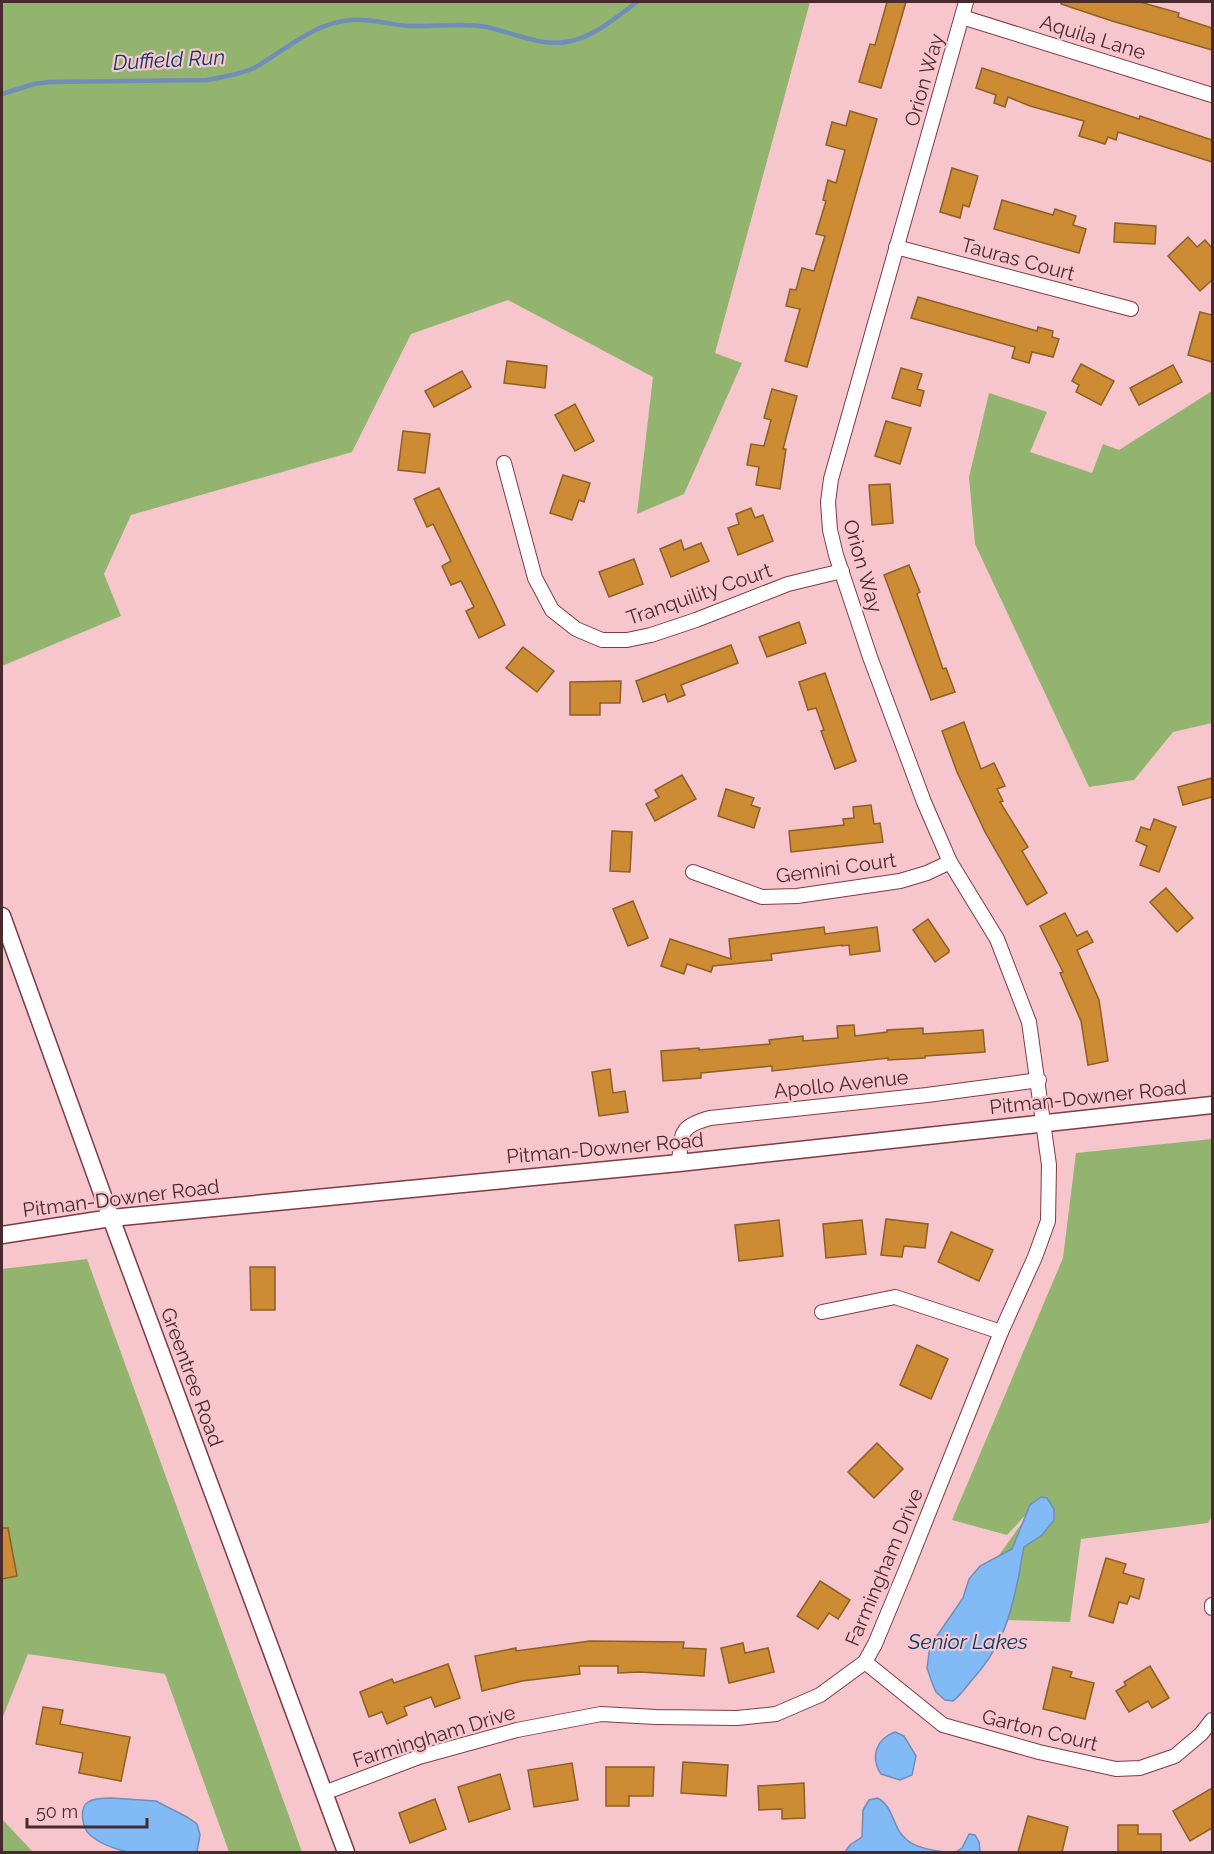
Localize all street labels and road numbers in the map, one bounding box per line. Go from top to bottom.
street label: Aquila Lane [1037,10,1149,65]
street label: Orion Way [899,31,949,129]
street label: Tauras Court [959,232,1078,286]
street label: Orion Way [838,517,888,615]
street label: Tranquility Court [623,558,775,630]
street label: Gemini Court [774,848,898,888]
street label: Apollo Avenue [773,1065,910,1103]
street label: Pitman-Downer Road [988,1075,1188,1119]
street label: Pitman-Downer Road [505,1127,705,1169]
street label: Pitman-Downer Road [21,1174,221,1222]
street label: Greentree Road [156,1304,228,1450]
street label: Farmingham Drive [840,1484,928,1649]
street label: Farmingham Drive [350,1700,519,1772]
street label: Garton Court [980,1704,1101,1756]

